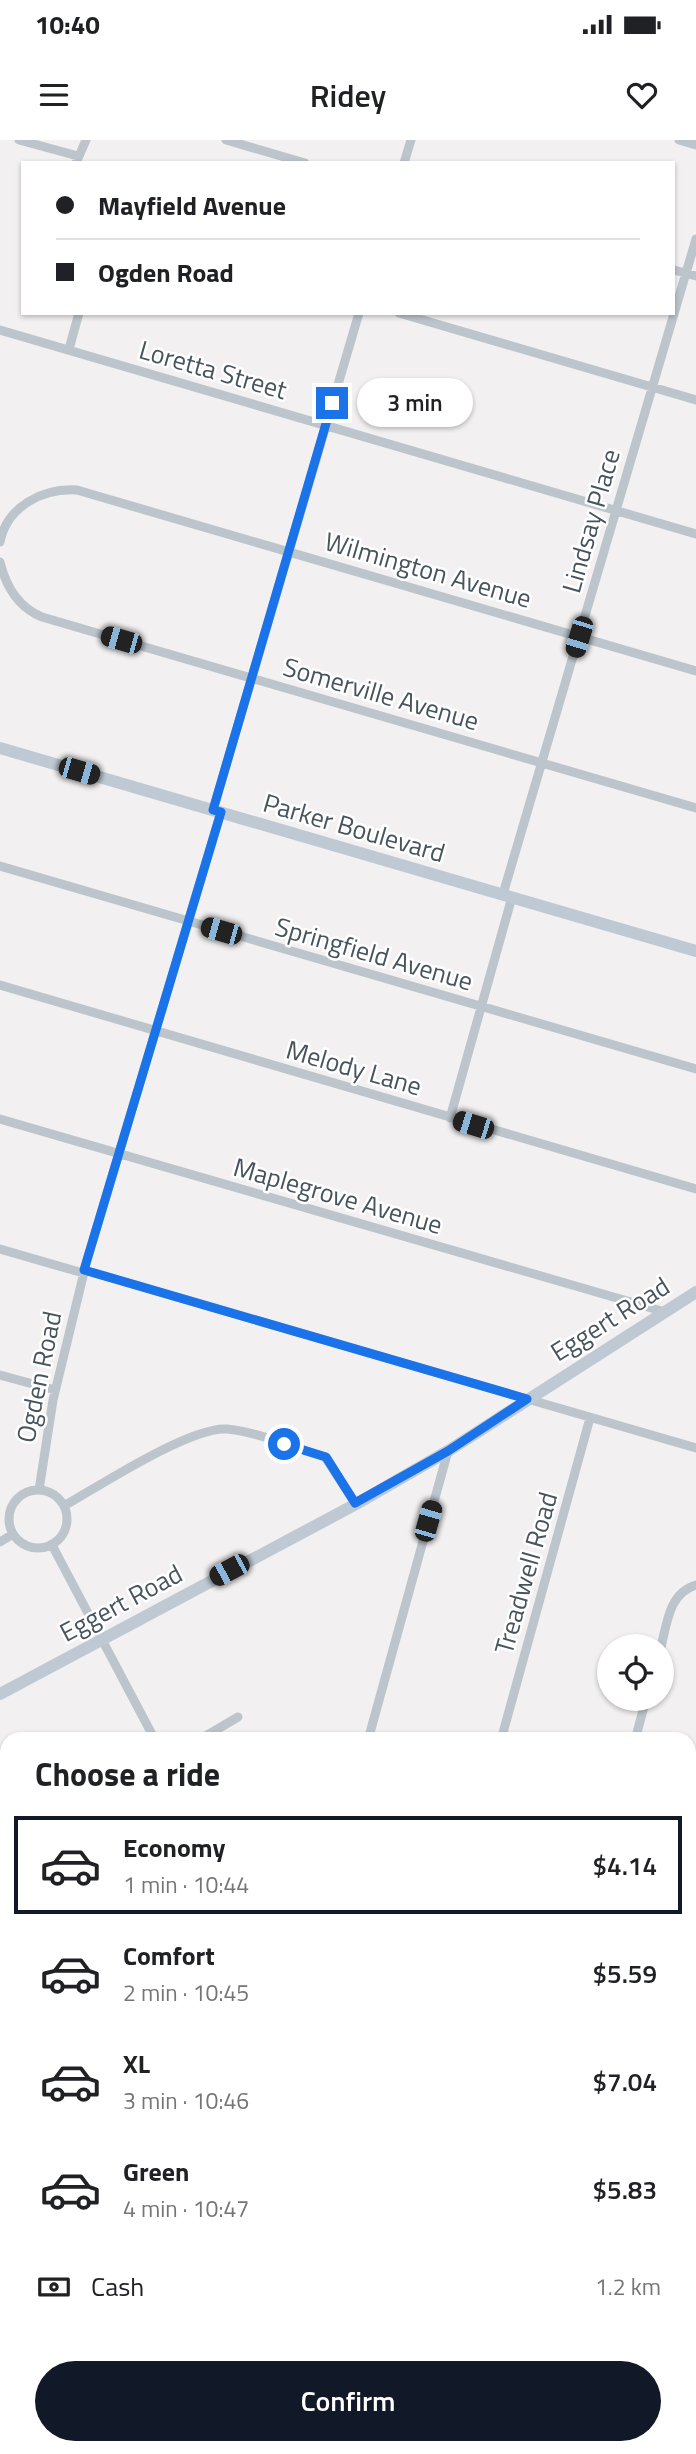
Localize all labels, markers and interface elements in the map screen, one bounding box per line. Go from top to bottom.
text: 10:40 [35,5,100,44]
text: Ridey [310,71,386,119]
icon: menu [35,76,73,114]
icon: heart [623,76,661,114]
text: Mayfield Avenue [98,186,286,225]
text: Ogden Road [98,253,234,292]
street label: Loretta Street [135,330,292,409]
callout: 3 min [356,378,472,428]
text: 3 min [387,385,443,420]
route end [316,387,348,419]
street label: Lindsay Place [551,444,630,597]
street label: Wilmington Avenue [320,521,536,618]
car [563,614,596,660]
car [98,624,145,656]
street label: Somerville Avenue [279,647,484,740]
car [56,755,103,787]
street label: Parker Boulevard [259,783,450,872]
street label: Springfield Avenue [271,907,478,1000]
car [198,915,245,947]
street label: Melody Lane [282,1030,426,1105]
car [450,1109,497,1141]
street label: Maplegrove Avenue [229,1147,447,1244]
street label: Eggert Road [543,1267,677,1371]
street label: Ogden Road [6,1308,71,1446]
route start [268,1428,300,1460]
street label: Treadwell Road [484,1487,567,1658]
car [413,1498,444,1544]
car [206,1551,253,1589]
street label: Eggert Road [52,1554,189,1651]
map controls [597,1634,674,1711]
button: locate [597,1634,674,1711]
text: Choose a ride [35,1750,220,1798]
text: Economy [123,1828,225,1867]
icon: car [39,1834,102,1897]
text: $4.14 [593,1846,657,1885]
text: 1 min · 10:44 [123,1867,249,1902]
text: Comfort [123,1936,215,1975]
icon: car [39,1942,102,2005]
text: $5.59 [593,1954,657,1993]
text: 2 min · 10:45 [123,1975,249,2010]
text: XL [123,2044,150,2083]
icon: car [39,2050,102,2113]
text: $7.04 [593,2062,657,2101]
text: 3 min · 10:46 [123,2083,249,2118]
text: Green [123,2152,189,2191]
icon: car [39,2158,102,2221]
text: $5.83 [593,2170,657,2209]
text: 4 min · 10:47 [123,2191,249,2226]
text: Cash [91,2267,144,2306]
icon: cash [35,2268,73,2306]
text: 1.2 km [595,2269,661,2304]
button: Confirm [35,2361,661,2441]

